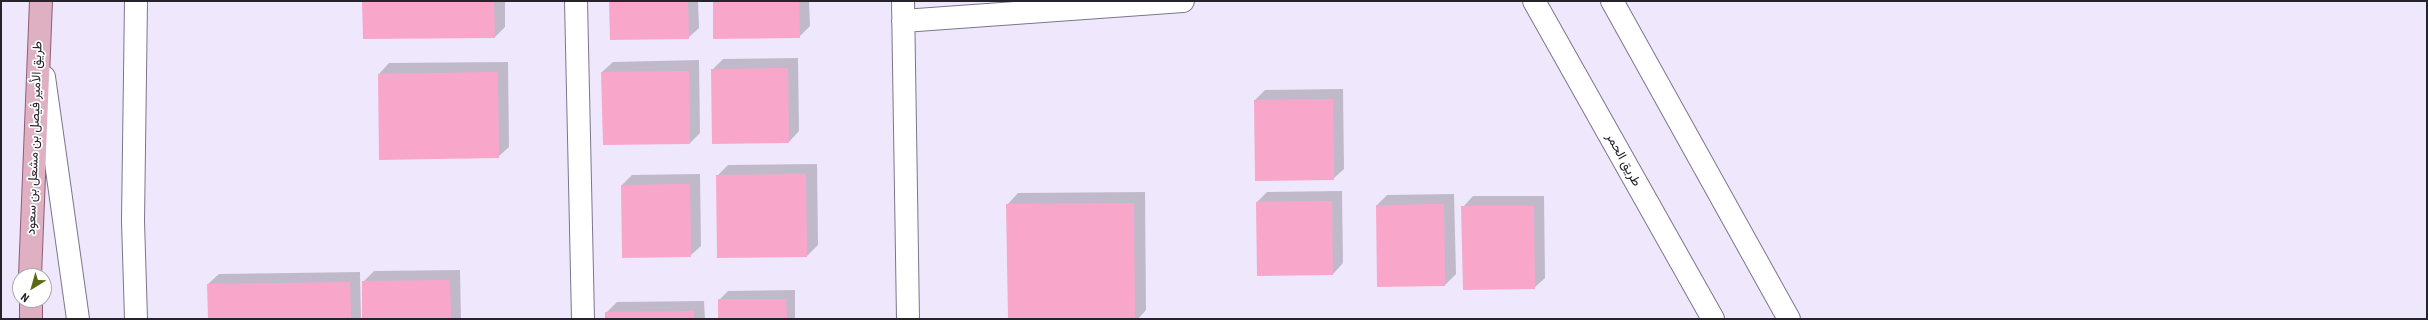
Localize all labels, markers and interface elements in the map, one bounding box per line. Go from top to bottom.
street label: طريق الأمير فيصل بن مشعل بن سعود [24,41,46,235]
street label: طريق الحمر [1602,131,1644,189]
north arrow [12,268,52,308]
text: N [18,290,32,304]

